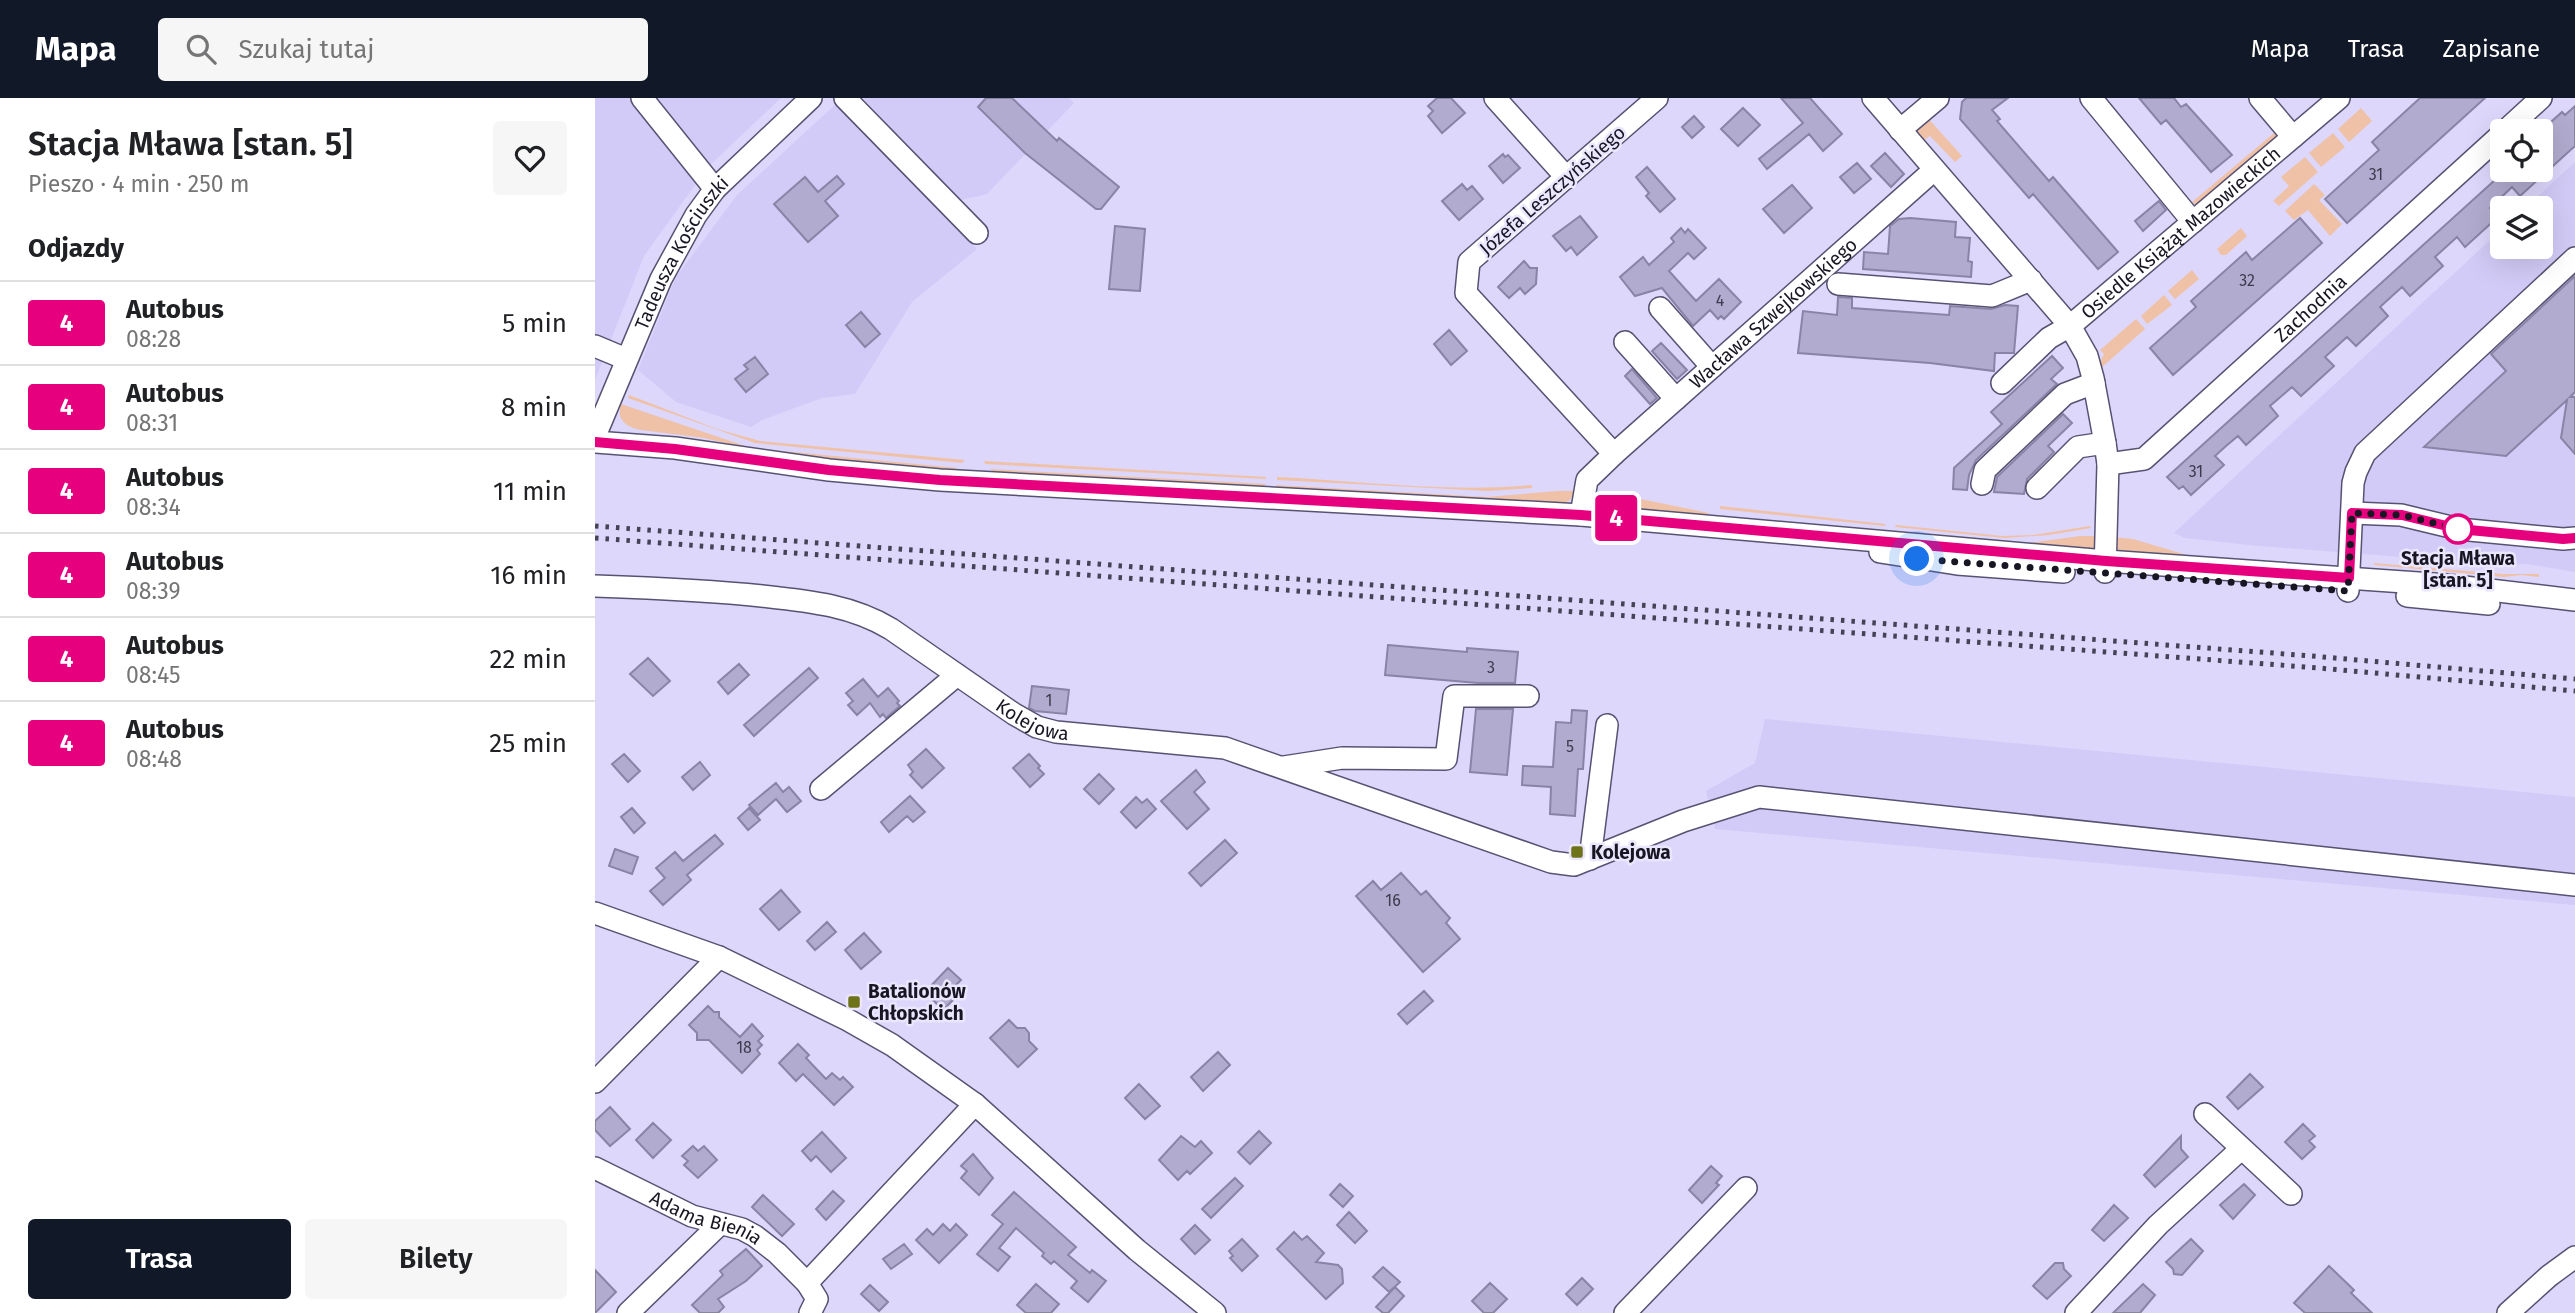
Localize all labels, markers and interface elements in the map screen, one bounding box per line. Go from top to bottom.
search box [158,18,648,81]
text: Mapa [35,29,116,69]
icon: search [182,30,220,68]
text: Szukaj tutaj [238,34,375,65]
text: Mapa [2251,35,2310,63]
text: Trasa [2348,35,2405,63]
text: Zapisane [2443,35,2540,63]
map controls [2490,119,2553,259]
button: locate [2490,119,2553,182]
button: heart [493,121,567,195]
street label: Józefa Leszczyńskiego [1475,121,1630,260]
text: Stacja Mława [stan. 5] [28,124,353,164]
street label: Osiedle Książąt Mazowieckich [2076,142,2285,324]
house number: 31 [2369,165,2383,184]
text: Pieszo · 4 min · 250 m [28,170,249,198]
street label: Tadeusza Kościuszki [630,171,733,333]
button: layers [2490,196,2553,259]
text: Odjazdy [28,233,124,264]
street label: Wacława Szwejkowskiego [1685,233,1862,394]
street label: Zachodnia [2270,270,2352,347]
house number: 32 [2239,271,2255,290]
house number: 4 [1716,291,1725,310]
text: Autobus [126,294,224,325]
text: 5 min [502,308,567,339]
text: 4 [60,309,73,337]
text: 08:28 [126,325,181,353]
text: Autobus [126,378,224,409]
text: 8 min [501,392,567,423]
text: 4 [60,393,73,421]
text: 08:31 [126,409,178,437]
text: Autobus [126,462,224,493]
house number: 31 [2189,462,2203,481]
text: 11 min [493,476,567,507]
text: 4 [60,477,73,505]
text: 08:34 [126,493,181,521]
line badge: 4 [1593,495,1639,541]
text: 4 [1609,504,1623,532]
marker: Stacja Mława [stan. 5] [2443,514,2473,544]
your location [1899,541,1934,576]
text: Autobus [126,546,224,577]
place label: Stacja Mława [stan. 5] [2401,547,2515,592]
text: 16 min [490,560,567,591]
text: 4 [60,561,73,589]
text: 08:39 [126,577,181,605]
text: Autobus [126,630,224,661]
text: 22 min [490,644,567,675]
text: 4 [60,645,73,673]
house number: 3 [1487,658,1495,677]
text: 08:45 [126,661,180,689]
house number: 1 [1046,691,1052,710]
street label: Kolejowa [991,694,1070,745]
text: Autobus [126,714,224,745]
text: 25 min [489,728,567,759]
text: 4 [60,729,73,757]
house number: 5 [1566,737,1574,756]
text: 08:48 [126,745,182,773]
place label: Kolejowa [1591,841,1671,864]
marker: Kolejowa [1569,844,1585,860]
house number: 16 [1385,891,1401,910]
place label: Batalionów Chłopskich [868,980,967,1025]
marker: Batalionów Chłopskich [846,994,862,1010]
house number: 18 [736,1038,752,1057]
street label: Adama Bienia [646,1186,767,1250]
button: Trasa [28,1219,291,1299]
button: Bilety [305,1219,567,1299]

